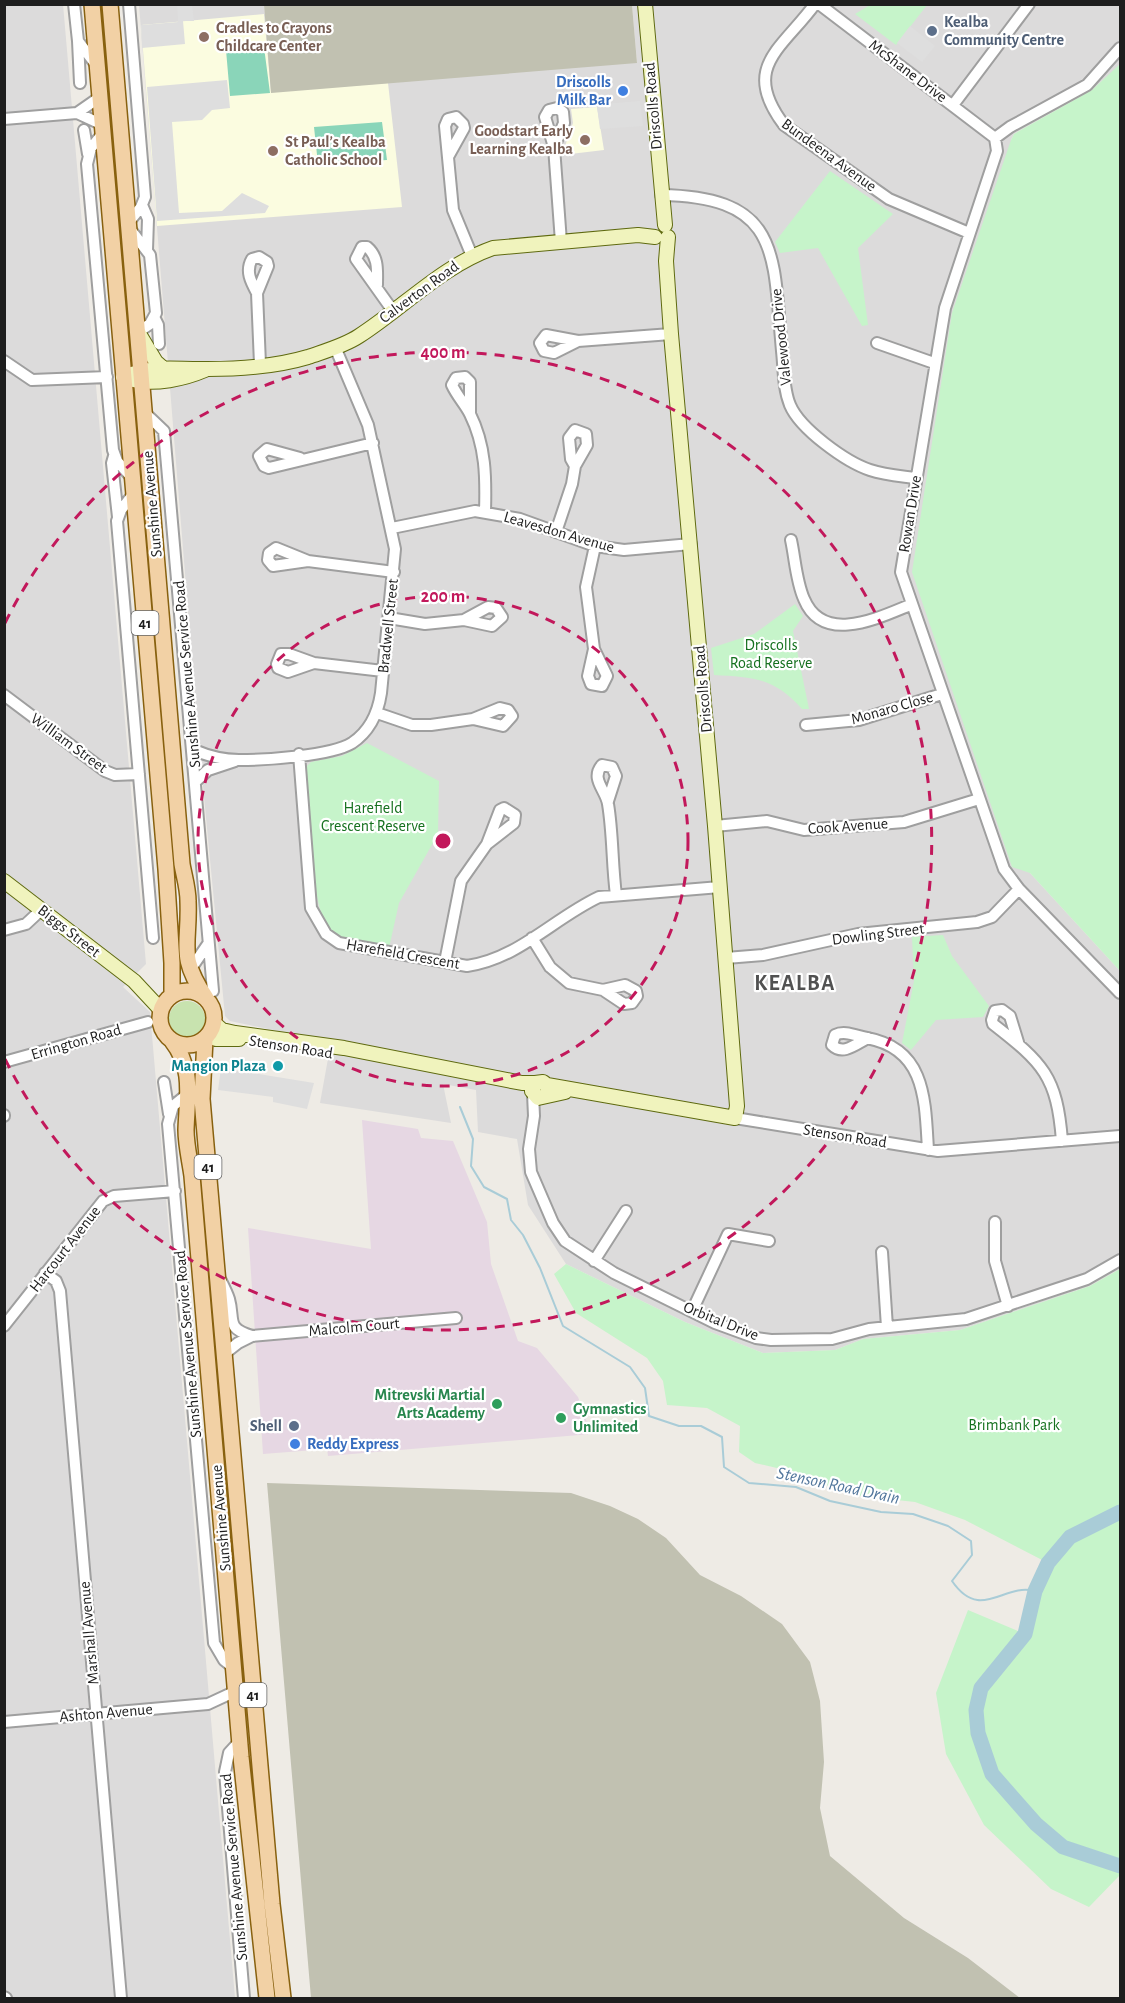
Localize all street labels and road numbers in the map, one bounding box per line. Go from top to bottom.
street label: McShane Drive [866,37,950,105]
street label: Driscolls Road [641,62,665,150]
street label: Bundeena Avenue [779,115,879,195]
street label: Calverton Road [376,258,462,326]
street label: Valewood Drive [768,288,794,386]
street label: Sunshine Avenue [139,450,165,558]
street label: Rowan Drive [896,474,924,554]
street label: Leavesdon Avenue [502,509,616,555]
street label: Bradwell Street [375,578,401,674]
street label: Sunshine Avenue Service Road [171,580,203,768]
road number: 41 [132,611,158,635]
street label: Driscolls Road [691,645,715,733]
street label: Monaro Close [849,689,935,727]
street label: William Street [28,710,110,776]
street label: Cook Avenue [807,815,889,837]
street label: Biggs Street [35,902,103,960]
street label: Dowling Street [831,920,925,948]
street label: Harefield Crescent [345,936,461,972]
street label: Errington Road [29,1021,123,1063]
street label: Stenson Road [248,1032,334,1062]
street label: Stenson Road [802,1121,888,1151]
road number: 41 [194,1155,222,1179]
street label: Harcourt Avenue [27,1203,103,1295]
street label: Sunshine Avenue Service Road [172,1250,204,1438]
street label: Orbital Drive [681,1299,761,1343]
street label: Malcolm Court [308,1315,400,1339]
street label: Sunshine Avenue [208,1464,234,1572]
street label: Marshall Avenue [77,1581,101,1685]
road number: 41 [240,1683,266,1707]
street label: Ashton Avenue [59,1701,153,1725]
street label: Sunshine Avenue Service Road [218,1773,250,1961]

